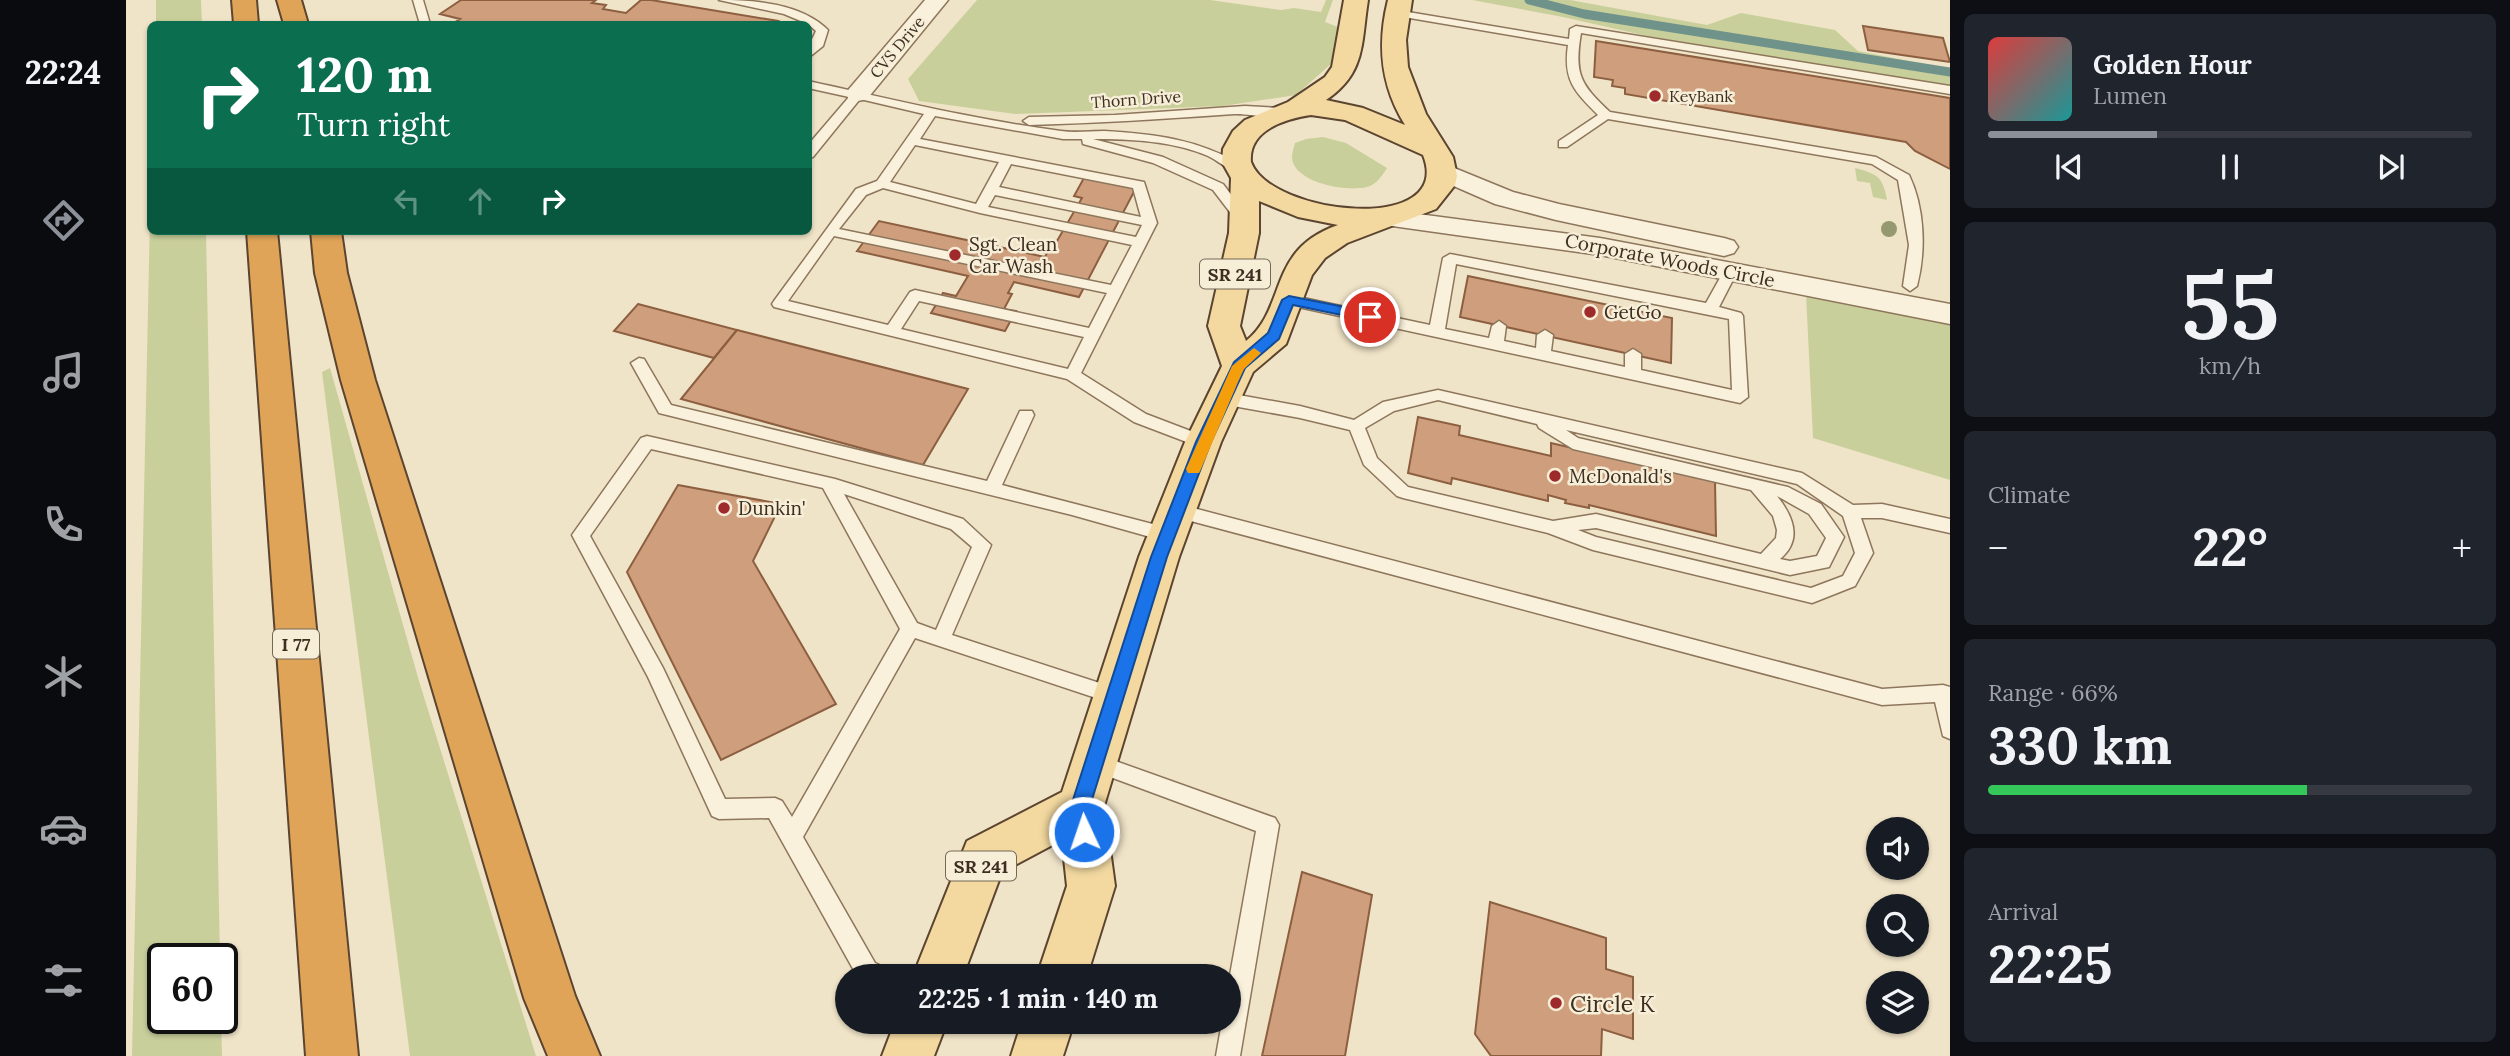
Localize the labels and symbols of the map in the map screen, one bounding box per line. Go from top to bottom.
street label: CVS Drive [865,12,929,82]
street label: Thorn Drive [1090,86,1182,112]
place label: KeyBank [1669,86,1733,106]
marker: KeyBank [1647,88,1663,104]
street label: Corporate Woods Circle [1563,228,1777,292]
place label: Sgt. Clean Car Wash [969,232,1057,278]
marker: Sgt. Clean Car Wash [947,247,963,263]
road number: SR 241 [1200,260,1270,288]
pin [1340,287,1400,347]
place label: GetGo [1604,300,1662,324]
marker: GetGo [1582,304,1598,320]
place label: McDonald's [1569,464,1672,488]
marker: McDonald's [1547,468,1563,484]
place label: Dunkin' [738,496,806,520]
marker: Dunkin' [716,500,732,516]
road number: I 77 [273,630,319,658]
position arrow [1047,795,1121,869]
road number: SR 241 [946,852,1016,880]
speed limit sign: 60 [147,943,238,1034]
place label: Circle K [1570,989,1655,1018]
marker: Circle K [1548,995,1564,1011]

